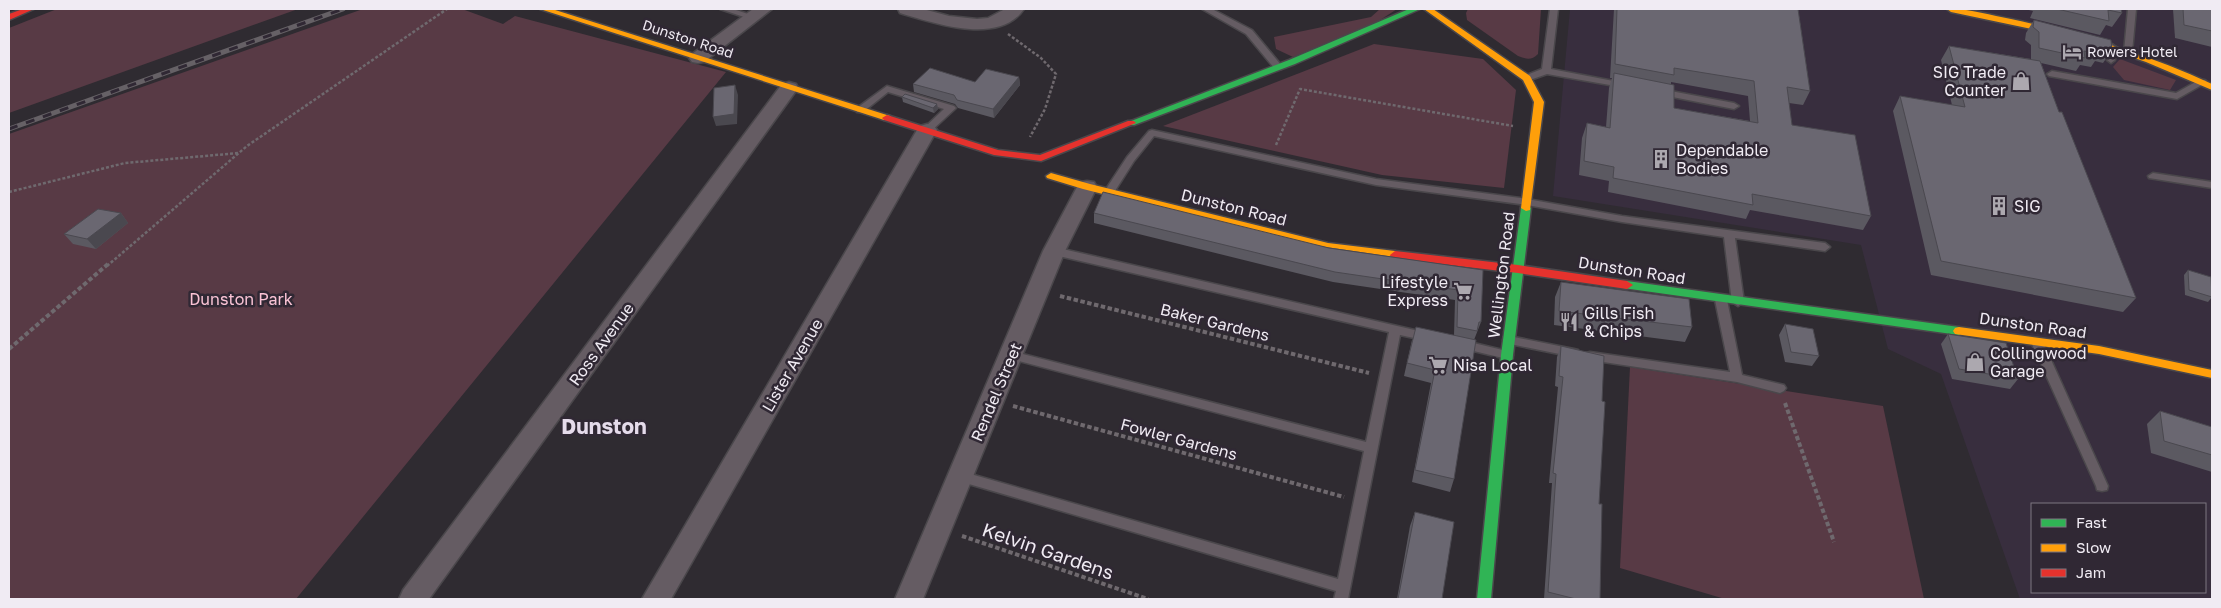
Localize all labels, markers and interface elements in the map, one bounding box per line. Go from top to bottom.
street label: Dunston Road [640,16,736,61]
hotel icon: Rowers Hotel [2061,41,2083,63]
place label: Rowers Hotel [2087,43,2178,60]
place label: SIG Trade Counter [1933,62,2006,100]
shop icon: SIG Trade Counter [2010,70,2032,92]
place label: Dependable Bodies [1676,140,1768,178]
building icon: Dependable Bodies [1650,148,1672,170]
street label: Dunston Road [1179,184,1289,230]
building icon: SIG [1988,195,2010,217]
place label: SIG [2014,196,2041,216]
street label: Wellington Road [1483,211,1519,339]
street label: Dunston Road [1577,252,1687,288]
place label: Lifestyle Express [1381,272,1448,310]
supermarket icon: Lifestyle Express [1452,280,1474,302]
park label: Dunston Park [189,289,293,309]
street label: Ross Avenue [564,299,638,389]
street label: Baker Gardens [1158,299,1272,345]
place label: Gills Fish & Chips [1584,303,1654,341]
street label: Dunston Road [1978,308,2088,342]
restaurant icon: Gills Fish & Chips [1558,311,1580,333]
street label: Lister Avenue [757,315,827,415]
street label: Rendel Street [966,340,1026,444]
place label: Collingwood Garage [1990,343,2087,381]
shop icon: Collingwood Garage [1964,351,1986,373]
supermarket icon: Nisa Local [1427,354,1449,376]
place label: Nisa Local [1453,355,1532,375]
district label: Dunston [561,413,647,439]
street label: Fowler Gardens [1118,414,1240,464]
legend [2031,503,2206,593]
text: Fast [2076,513,2107,531]
street label: Kelvin Gardens [979,517,1117,584]
text: Slow [2076,538,2111,556]
text: Jam [2076,563,2106,581]

